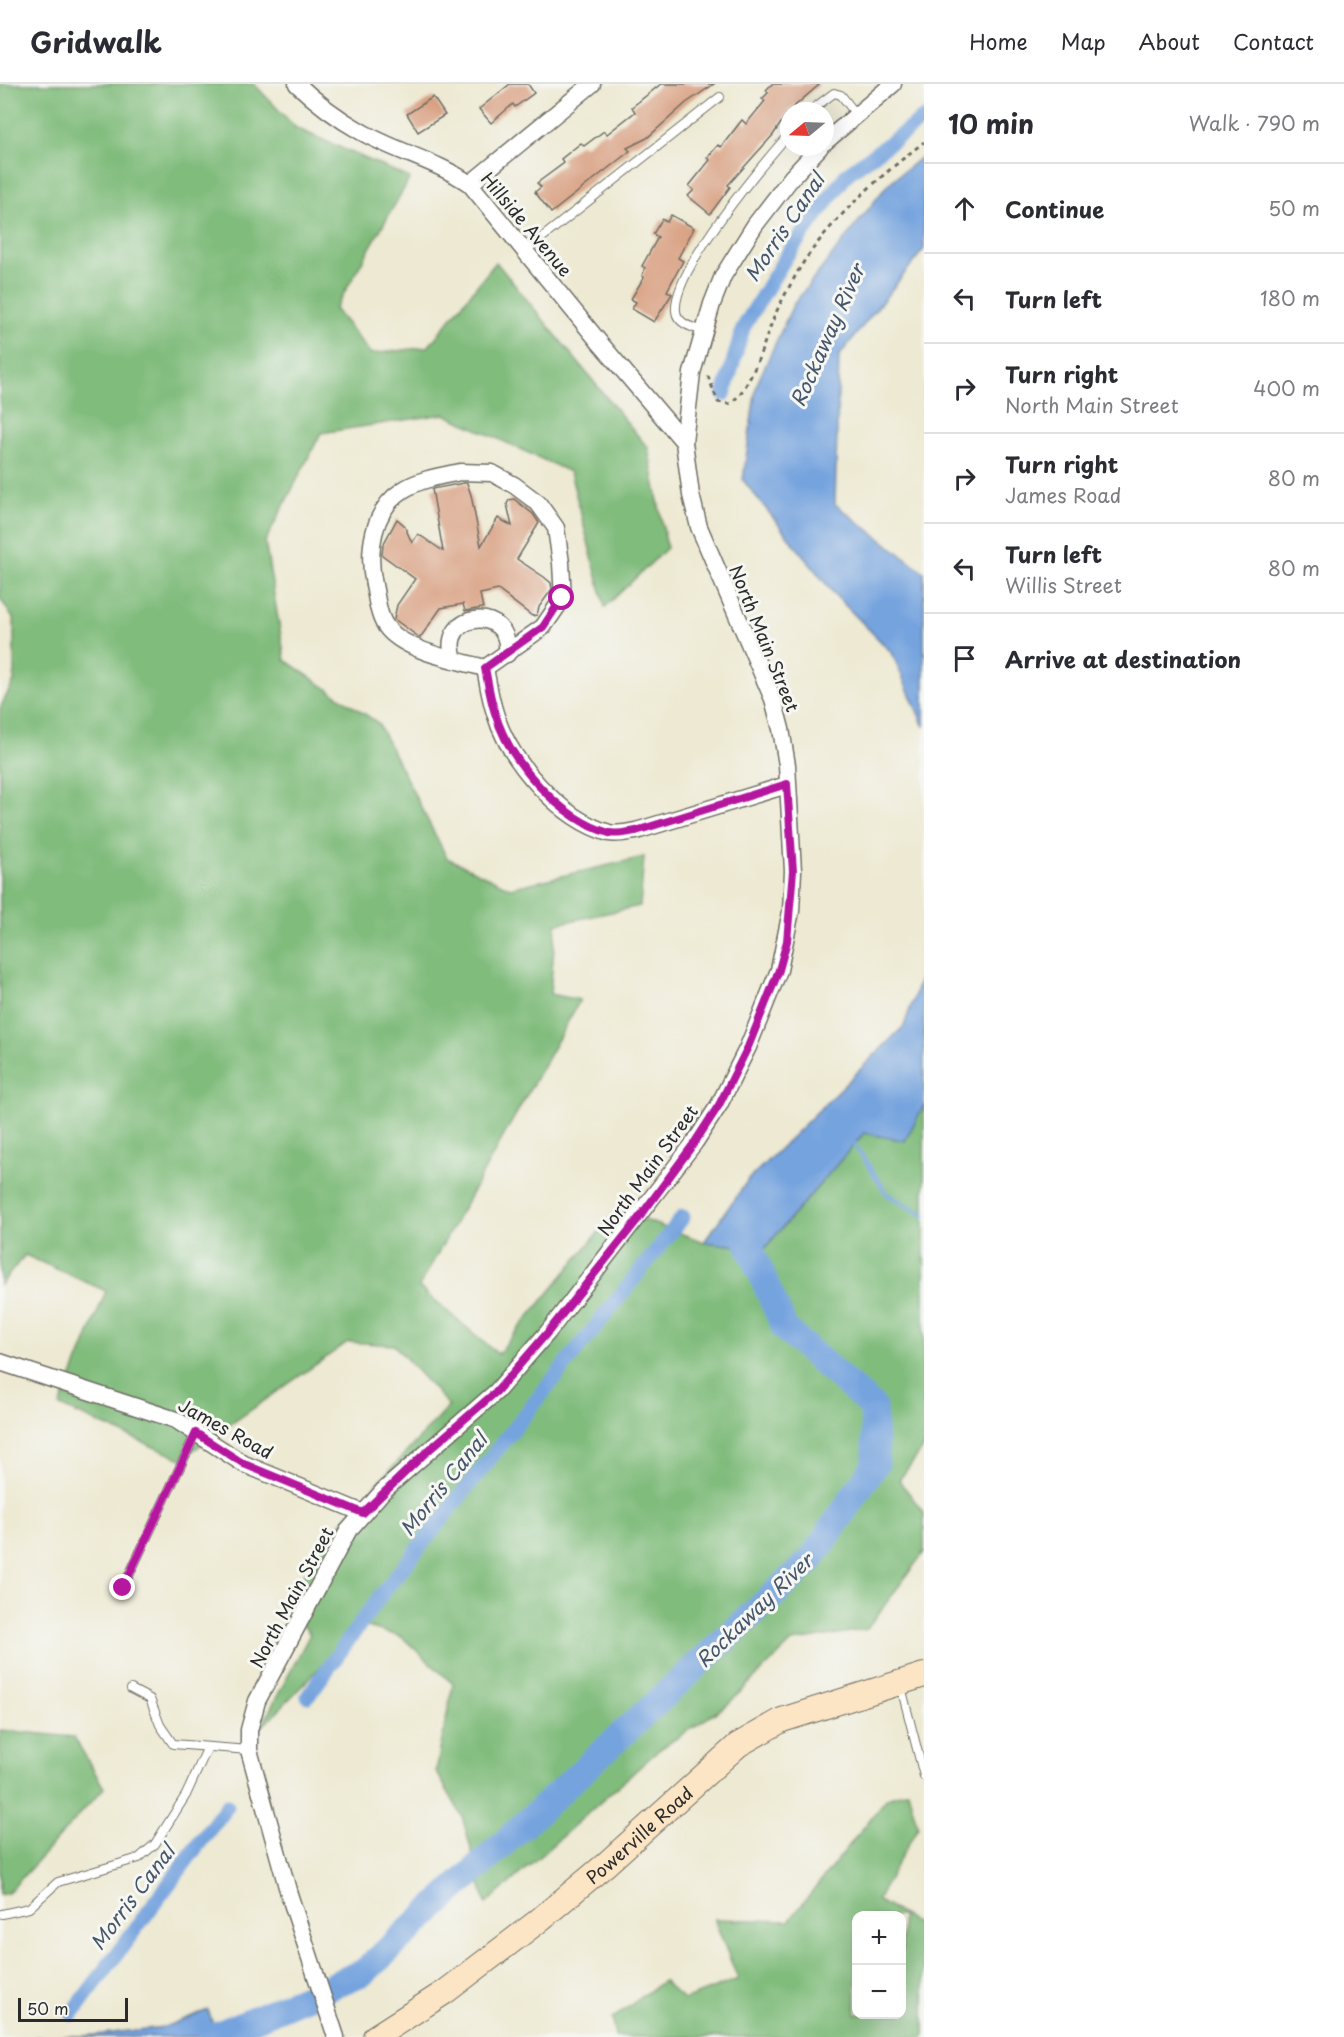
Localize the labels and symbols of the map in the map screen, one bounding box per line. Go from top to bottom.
north arrow [780,102,834,156]
water label: Morris Canal [737,164,833,287]
street label: Hillside Avenue [475,166,579,282]
water label: Rockaway River [782,257,873,411]
street label: North Main Street [723,561,807,715]
route start [548,584,574,610]
street label: North Main Street [590,1099,704,1241]
street label: James Road [174,1391,278,1465]
water label: Morris Canal [392,1423,496,1542]
street label: North Main Street [242,1522,340,1672]
water label: Rockaway River [689,1544,821,1674]
route end [109,1574,135,1600]
street label: Powerville Road [579,1779,698,1890]
water label: Morris Canal [82,1835,184,1956]
scale bar [18,1995,128,2022]

